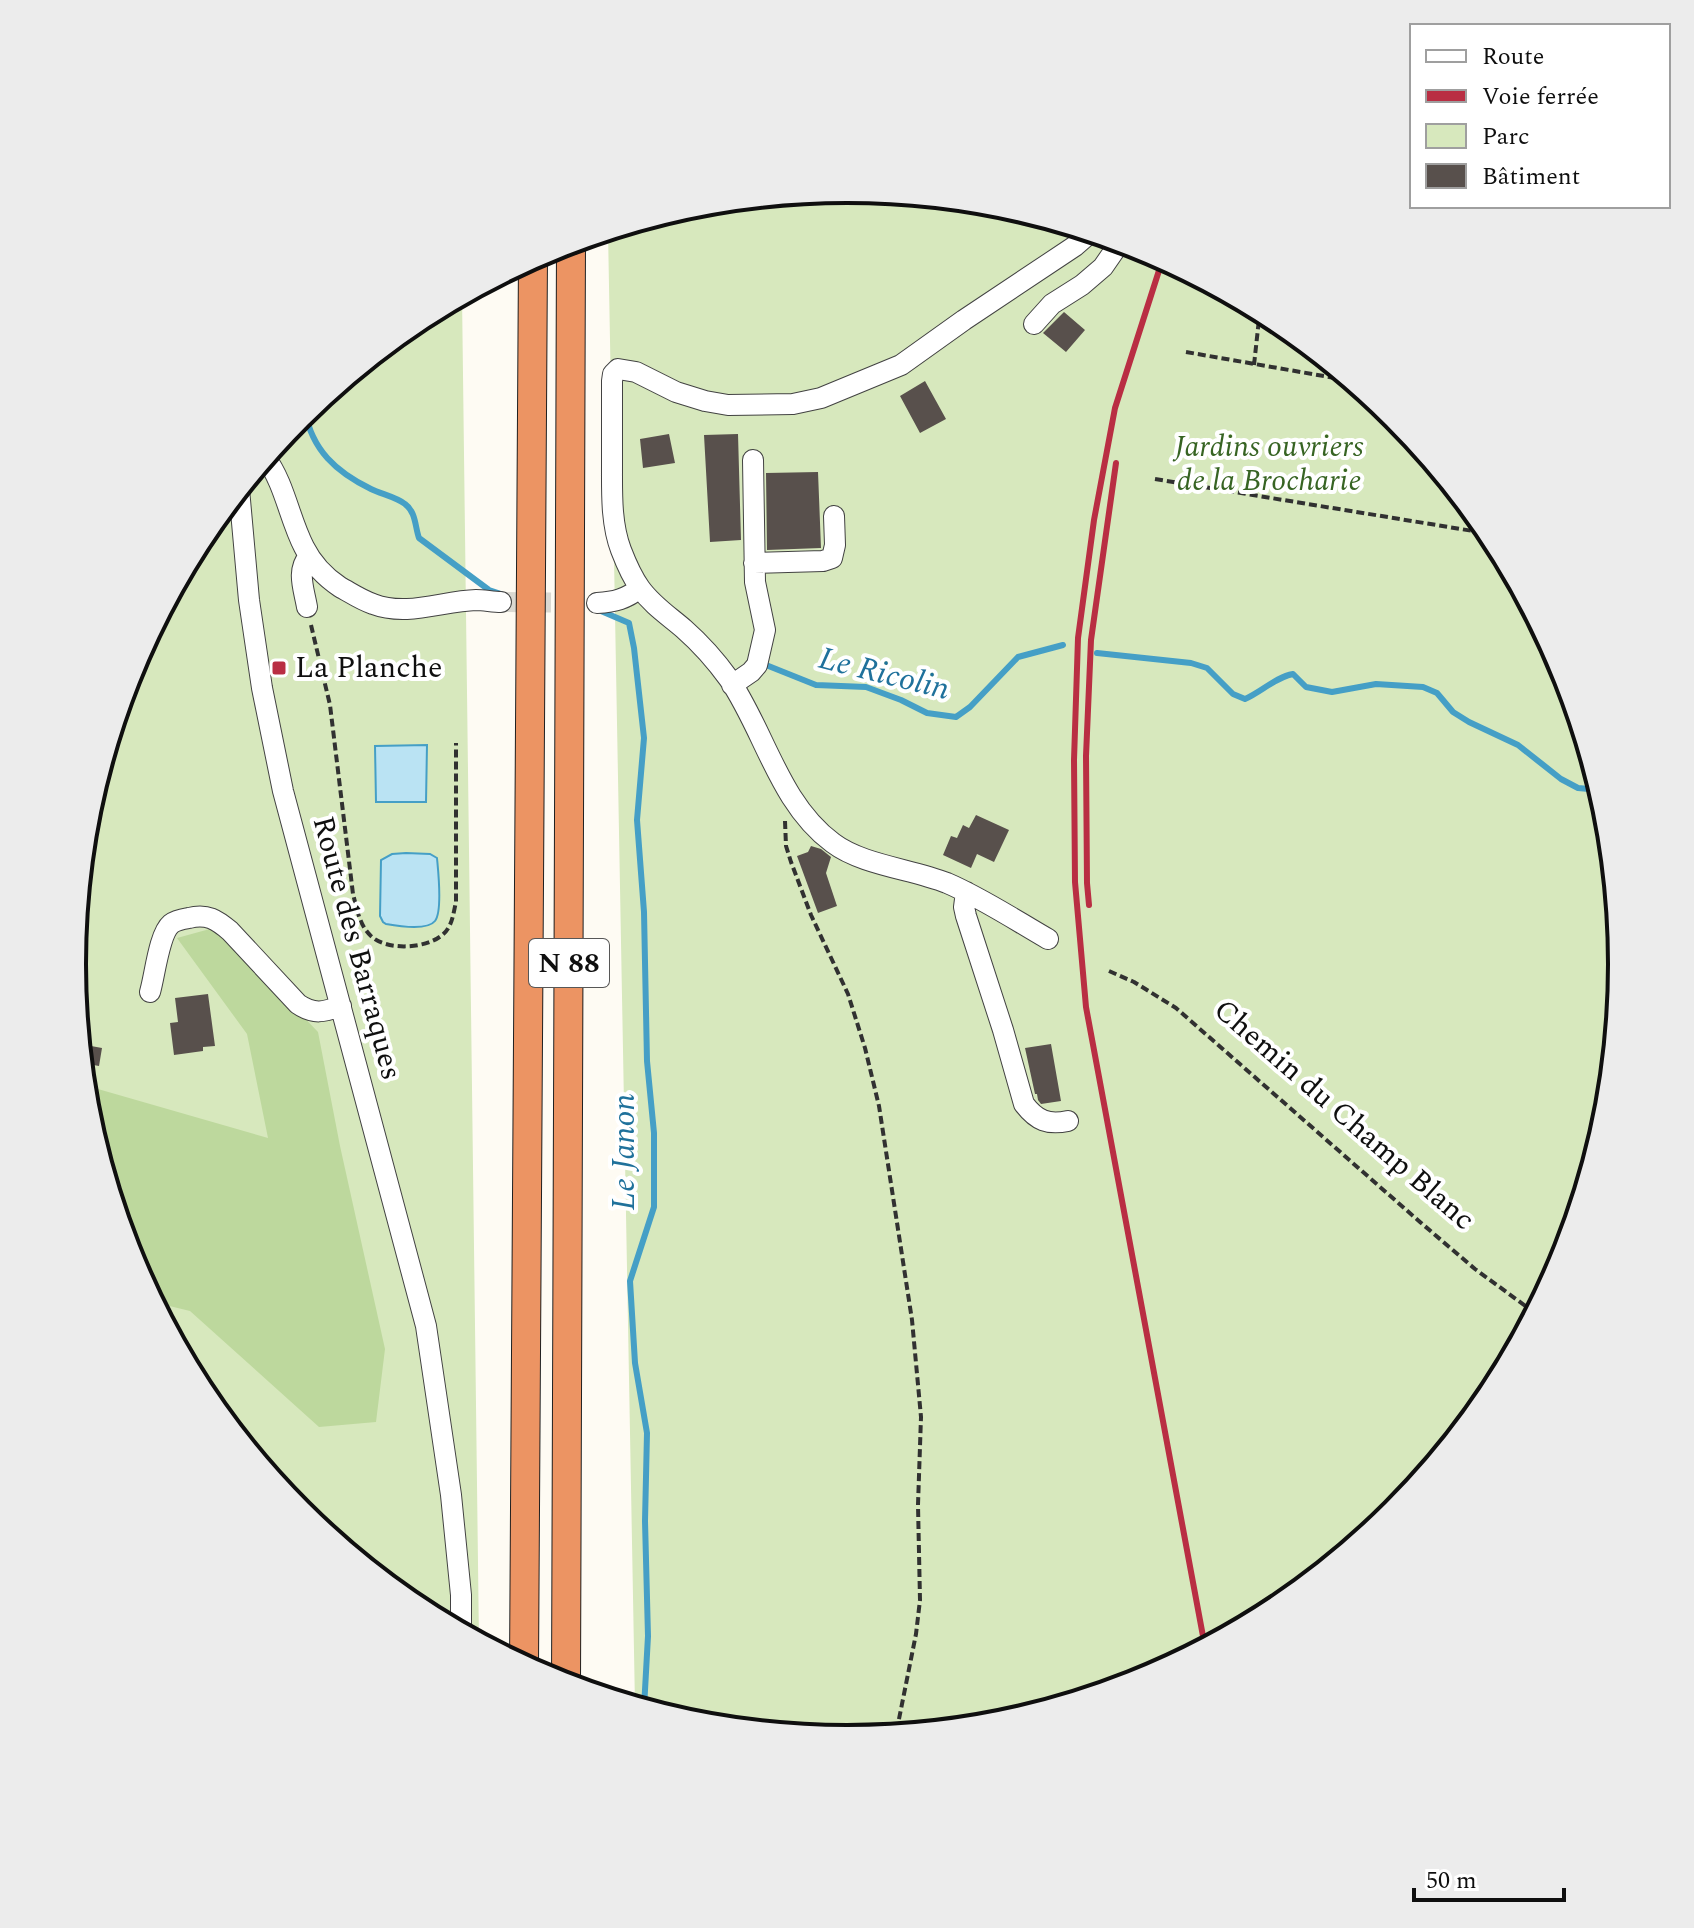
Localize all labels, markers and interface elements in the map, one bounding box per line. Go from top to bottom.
legend [1410,24,1670,208]
text: Route [1482,39,1544,75]
text: Voie ferrée [1482,79,1599,115]
text: Parc [1482,119,1530,155]
text: Bâtiment [1482,159,1580,195]
park label: Jardins ouvriers de la Brocharie [1172,424,1364,504]
water label: Le Ricolin [813,634,955,714]
place label: La Planche [295,645,443,691]
marker: La Planche [270,659,288,677]
street label: Route des Barraques [300,811,414,1085]
road number: N 88 [529,939,609,987]
street label: Chemin du Champ Blanc [1203,988,1485,1242]
water label: Le Janon [600,1094,649,1210]
scale bar [1414,1852,1564,1902]
text: 50 m [1426,1863,1477,1899]

